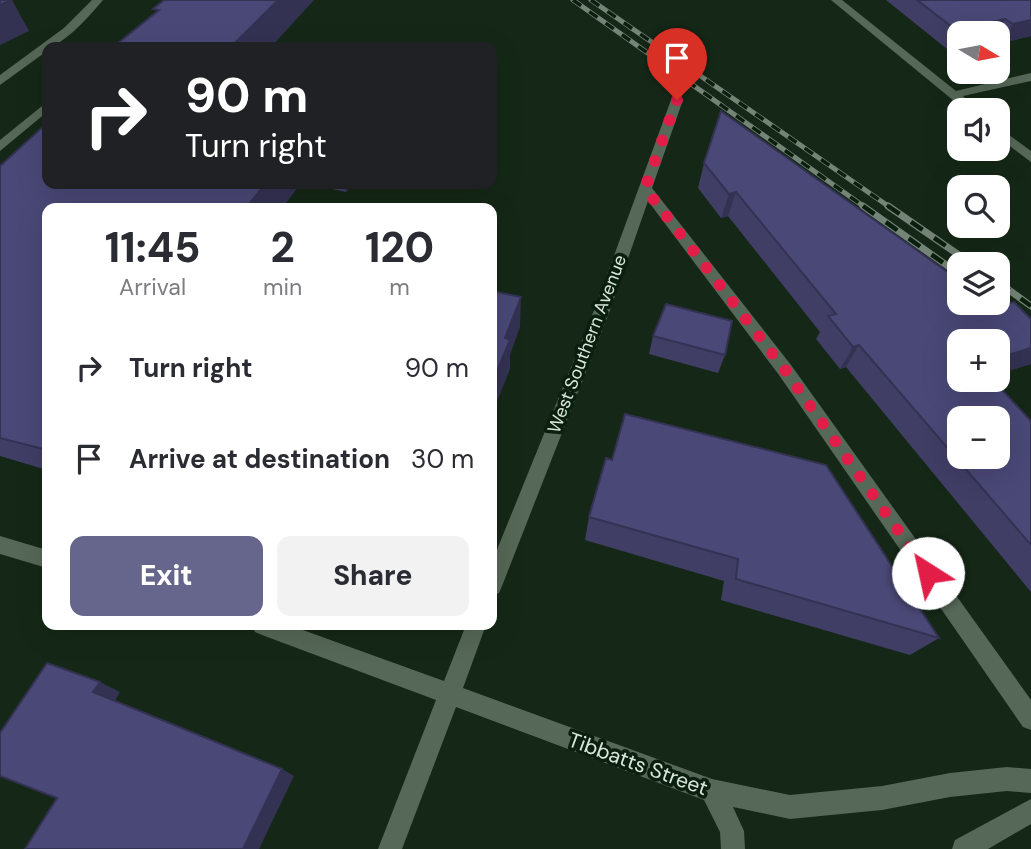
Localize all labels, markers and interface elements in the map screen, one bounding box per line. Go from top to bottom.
north arrow [947,21,1010,84]
map controls [947,21,1010,469]
pin [647,28,707,100]
icon: arrive [658,39,696,77]
text: 90 m [185,63,308,127]
icon: right [70,70,161,161]
button: sound [947,98,1010,161]
text: Turn right [185,125,327,167]
button: search [947,175,1010,238]
text: 11:45 [105,220,200,275]
text: 2 [271,220,295,275]
text: 120 [365,220,434,275]
street label: West Southern Avenue [542,251,632,437]
button: layers [947,252,1010,315]
text: Arrival [119,272,186,302]
text: min [263,272,302,302]
text: m [389,272,410,302]
button: + [947,329,1010,392]
icon: right [70,349,108,387]
text: Turn right [129,351,253,385]
text: 90 m [405,351,469,385]
button: − [947,406,1010,469]
icon: arrive [70,440,108,478]
text: Arrive at destination [129,442,390,476]
text: 30 m [411,442,474,476]
button: Exit [70,536,263,616]
button: Share [277,536,469,616]
position arrow [891,536,965,610]
street label: Tibbatts Street [564,726,712,802]

